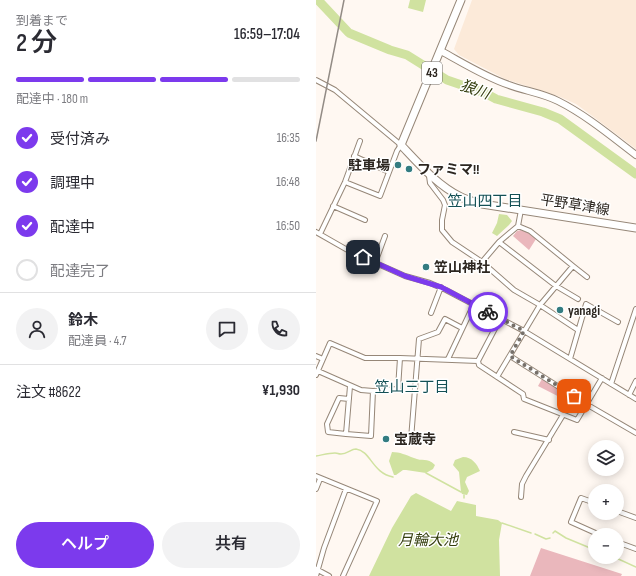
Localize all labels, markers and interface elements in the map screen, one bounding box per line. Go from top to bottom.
text: 到着まで [16,13,68,29]
text: 16:59–17:04 [234,25,300,44]
text: 2 分 [16,28,57,59]
road number: 43 [422,62,442,84]
water label: 狼川 [458,76,494,105]
text: 配達中 · 180 m [16,91,88,107]
icon: check [16,127,38,149]
text: 受付済み [50,130,110,149]
text: 16:35 [277,130,300,146]
place label: 駐車場 [348,157,390,174]
marker: 駐車場 [393,160,403,170]
place label: ファミマ!! [417,161,479,178]
marker: ファミマ!! [404,164,414,174]
icon: check [16,171,38,193]
text: 調理中 [50,174,95,193]
text: 16:48 [276,174,300,190]
street label: 平野草津線 [539,191,611,219]
district label: 笠山四丁目 [447,192,523,211]
icon: check [16,215,38,237]
text: 配達中 [50,218,95,237]
text: 16:50 [276,218,300,234]
pin [346,240,380,274]
icon: home [352,246,374,268]
place label: 笠山神社 [434,259,490,276]
text: 配達完了 [50,262,110,281]
marker: 笠山神社 [421,262,431,272]
courier [468,292,508,332]
icon: bike [477,301,499,323]
place label: yanagi [568,302,600,319]
marker: yanagi [555,305,565,315]
button: person [16,308,58,350]
button: chat [206,308,248,350]
button: phone [258,308,300,350]
text: 鈴木 [68,311,98,330]
text: 配達員 · 4.7 [68,333,126,349]
district label: 笠山三丁目 [374,378,450,397]
pin [557,379,591,413]
text: ¥1,930 [262,381,300,400]
text: 注文 #8622 [16,383,81,402]
icon: bag [563,385,585,407]
place label: 宝蔵寺 [394,431,436,448]
marker: 宝蔵寺 [381,434,391,444]
map controls [588,440,624,564]
button: layers [588,440,624,476]
button: + [588,484,624,520]
button: ヘルプ [16,522,154,568]
button: 共有 [162,522,300,568]
button: − [588,528,624,564]
water label: 月輪大池 [398,531,460,550]

